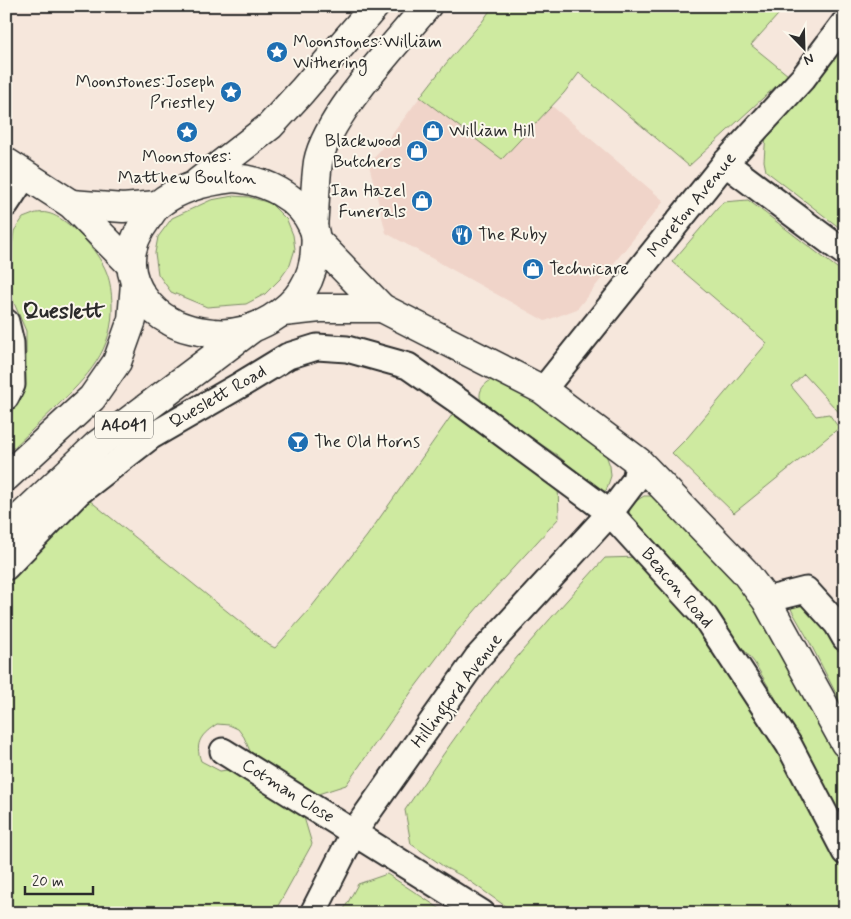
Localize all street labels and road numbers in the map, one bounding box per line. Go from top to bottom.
street label: Moreton Avenue [642,147,742,263]
street label: Queslett Road [165,360,271,434]
road number: A4041 [95,412,153,438]
street label: Beacon Road [635,543,719,633]
street label: Hillingford Avenue [406,629,510,755]
street label: Cotman Close [237,753,339,829]

